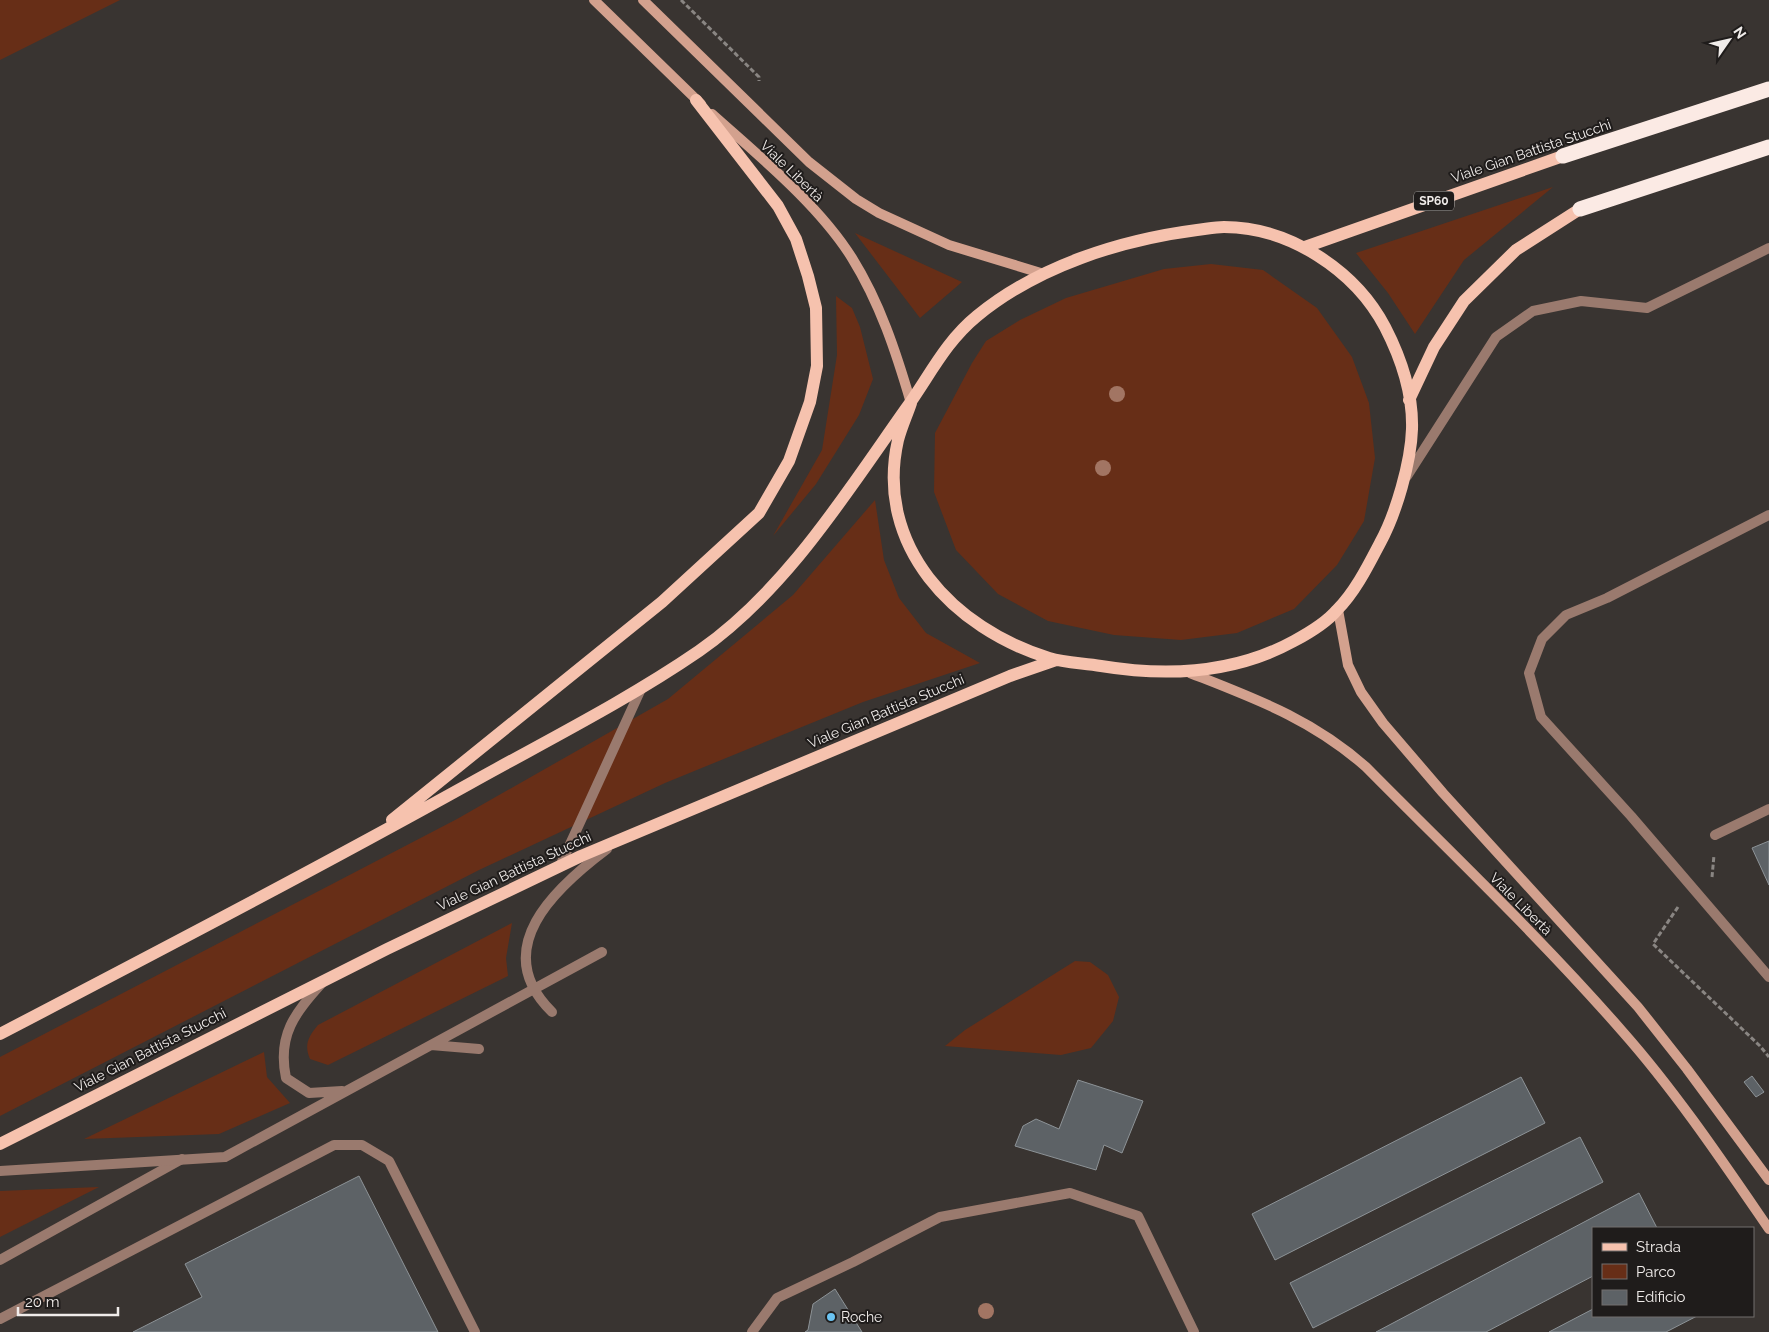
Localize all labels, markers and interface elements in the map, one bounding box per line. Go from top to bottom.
north arrow [1704,15,1754,65]
text: N [1730,24,1749,42]
street label: Viale Gian Battista Stucchi [1449,116,1613,186]
street label: Viale Libertà [757,137,827,205]
road number: SP60 [1414,192,1454,210]
street label: Viale Gian Battista Stucchi [806,671,966,751]
street label: Viale Gian Battista Stucchi [434,828,594,914]
street label: Viale Libertà [1487,870,1555,938]
street label: Viale Gian Battista Stucchi [71,1005,229,1095]
legend [1592,1227,1754,1317]
text: Strada [1636,1238,1681,1256]
text: Parco [1636,1263,1676,1281]
scale bar [18,1284,118,1316]
text: Edificio [1636,1288,1686,1306]
text: 20 m [25,1293,60,1311]
place label: Roche [841,1309,882,1325]
marker: Roche [825,1311,837,1323]

